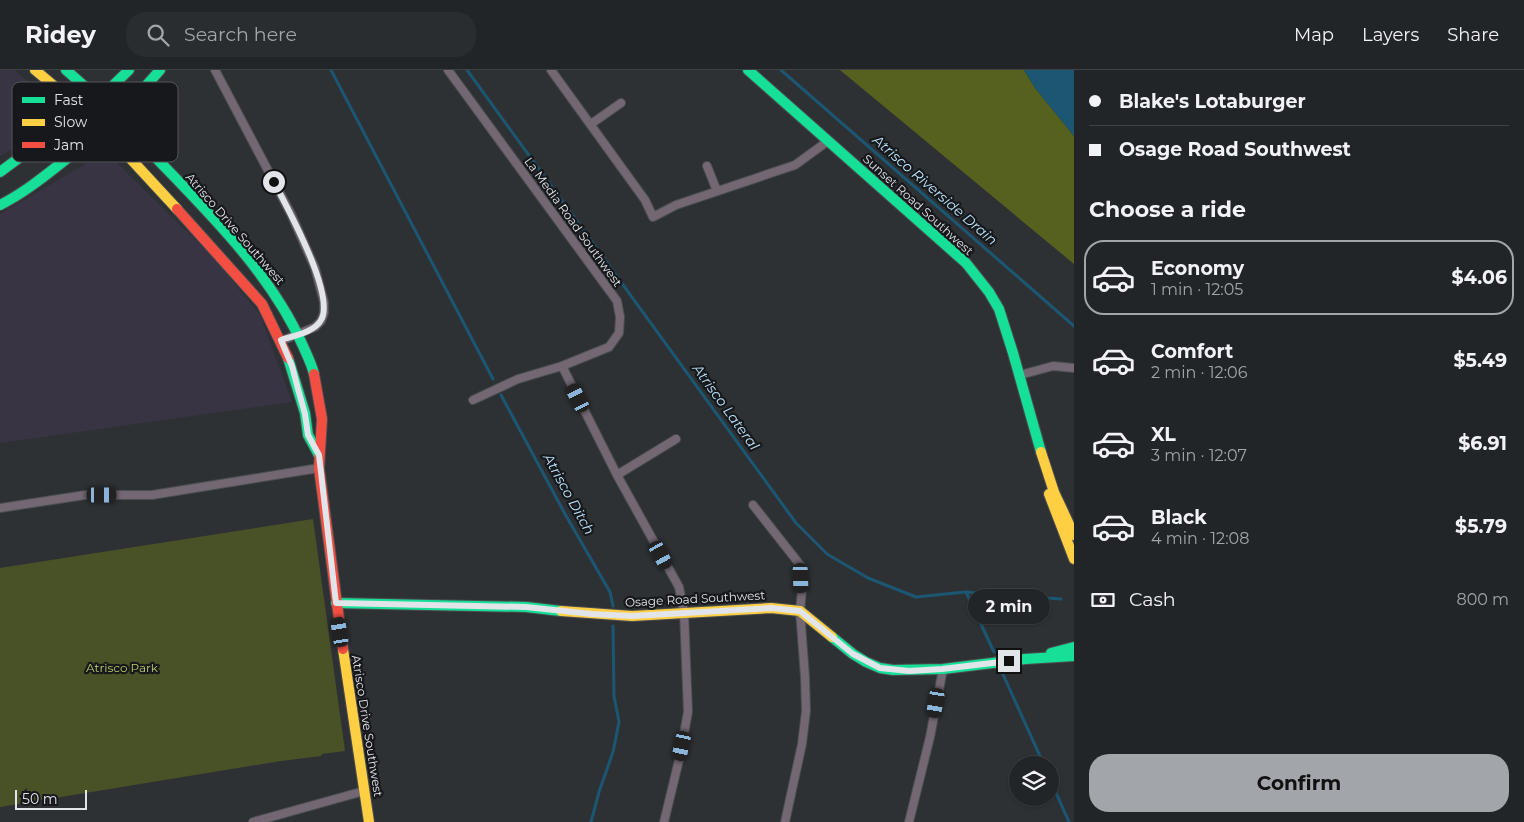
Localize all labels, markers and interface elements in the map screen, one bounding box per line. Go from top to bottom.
search box [126,12,476,57]
text: Ridey [25,20,96,49]
icon: search [144,21,172,49]
text: Search here [184,23,297,46]
text: Map [1294,24,1334,46]
text: Layers [1362,24,1419,46]
text: Share [1447,24,1499,46]
legend [12,82,178,162]
text: Blake's Lotaburger [1119,90,1306,113]
text: Fast [54,91,84,109]
text: Slow [54,113,88,131]
water label: Atrisco Riverside Drain [868,130,1001,249]
text: Jam [53,136,84,154]
text: Osage Road Southwest [1119,138,1351,161]
street label: Sunset Road Southwest [860,151,977,258]
street label: La Media Road Southwest [521,154,625,289]
street label: Atrisco Drive Southwest [183,170,288,288]
route start [263,171,285,193]
text: Choose a ride [1089,196,1246,223]
icon: car [1091,255,1136,300]
text: Economy [1151,257,1244,280]
text: $4.06 [1451,266,1507,289]
text: 1 min · 12:05 [1151,280,1243,299]
icon: car [1091,338,1136,383]
text: Comfort [1151,340,1233,363]
text: $5.49 [1453,349,1507,372]
water label: Atrisco Lateral [688,360,763,454]
text: 2 min · 12:06 [1151,363,1247,382]
car [564,381,591,415]
icon: car [1091,421,1136,466]
text: XL [1151,423,1176,446]
text: $6.91 [1458,432,1507,455]
text: 3 min · 12:07 [1151,446,1247,465]
water label: Atrisco Ditch [539,449,599,538]
car [87,488,117,503]
icon: car [1091,504,1136,549]
text: Black [1151,506,1207,529]
text: $5.79 [1455,515,1507,538]
text: 4 min · 12:08 [1151,529,1249,548]
car [647,538,674,572]
car [792,563,809,593]
icon: cash [1089,586,1117,614]
street label: Osage Road Southwest [625,587,766,610]
callout: 2 min [968,588,1050,624]
text: Cash [1129,588,1176,611]
text: 800 m [1456,590,1509,609]
text: 2 min [986,597,1032,616]
car [330,616,349,648]
route end [998,650,1020,672]
street label: Atrisco Drive Southwest [349,654,386,798]
park label: Atrisco Park [86,660,159,675]
car [926,687,945,719]
car [671,730,692,762]
button: Confirm [1089,754,1509,812]
map controls [1009,756,1059,806]
button: layers [1009,756,1059,806]
scale bar [15,787,88,810]
text: 50 m [22,790,58,808]

